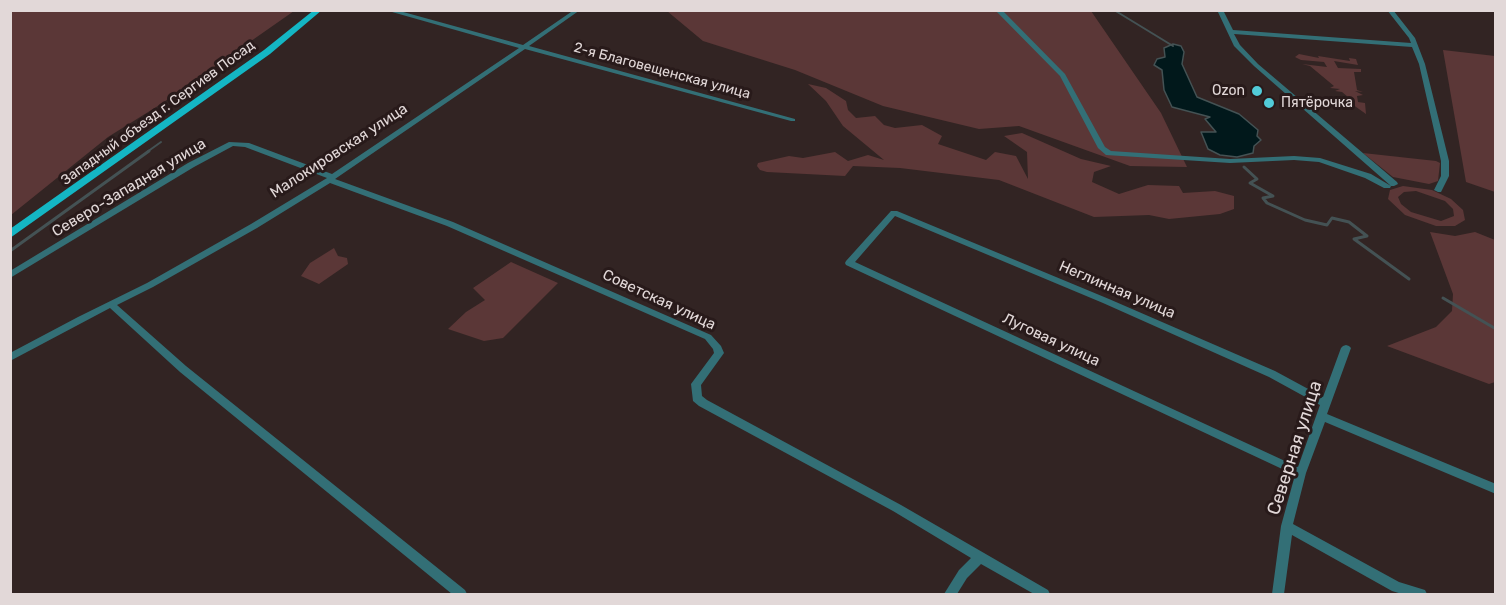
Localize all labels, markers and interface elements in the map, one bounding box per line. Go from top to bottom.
street label: Западный объезд г. Сергиев Посад [58,37,258,189]
street label: 2-я Благовещенская улица [572,39,752,103]
place label: Ozon [1212,83,1245,99]
marker: Ozon [1250,84,1264,98]
place label: Пятёрочка [1281,95,1353,111]
marker: Пятёрочка [1262,96,1276,110]
street label: Малокировская улица [267,100,411,202]
street label: Северо-Западная улица [49,135,209,241]
street label: Неглинная улица [1056,257,1178,323]
street label: Советская улица [600,266,718,334]
street label: Луговая улица [999,310,1103,370]
street label: Северная улица [1263,378,1327,518]

